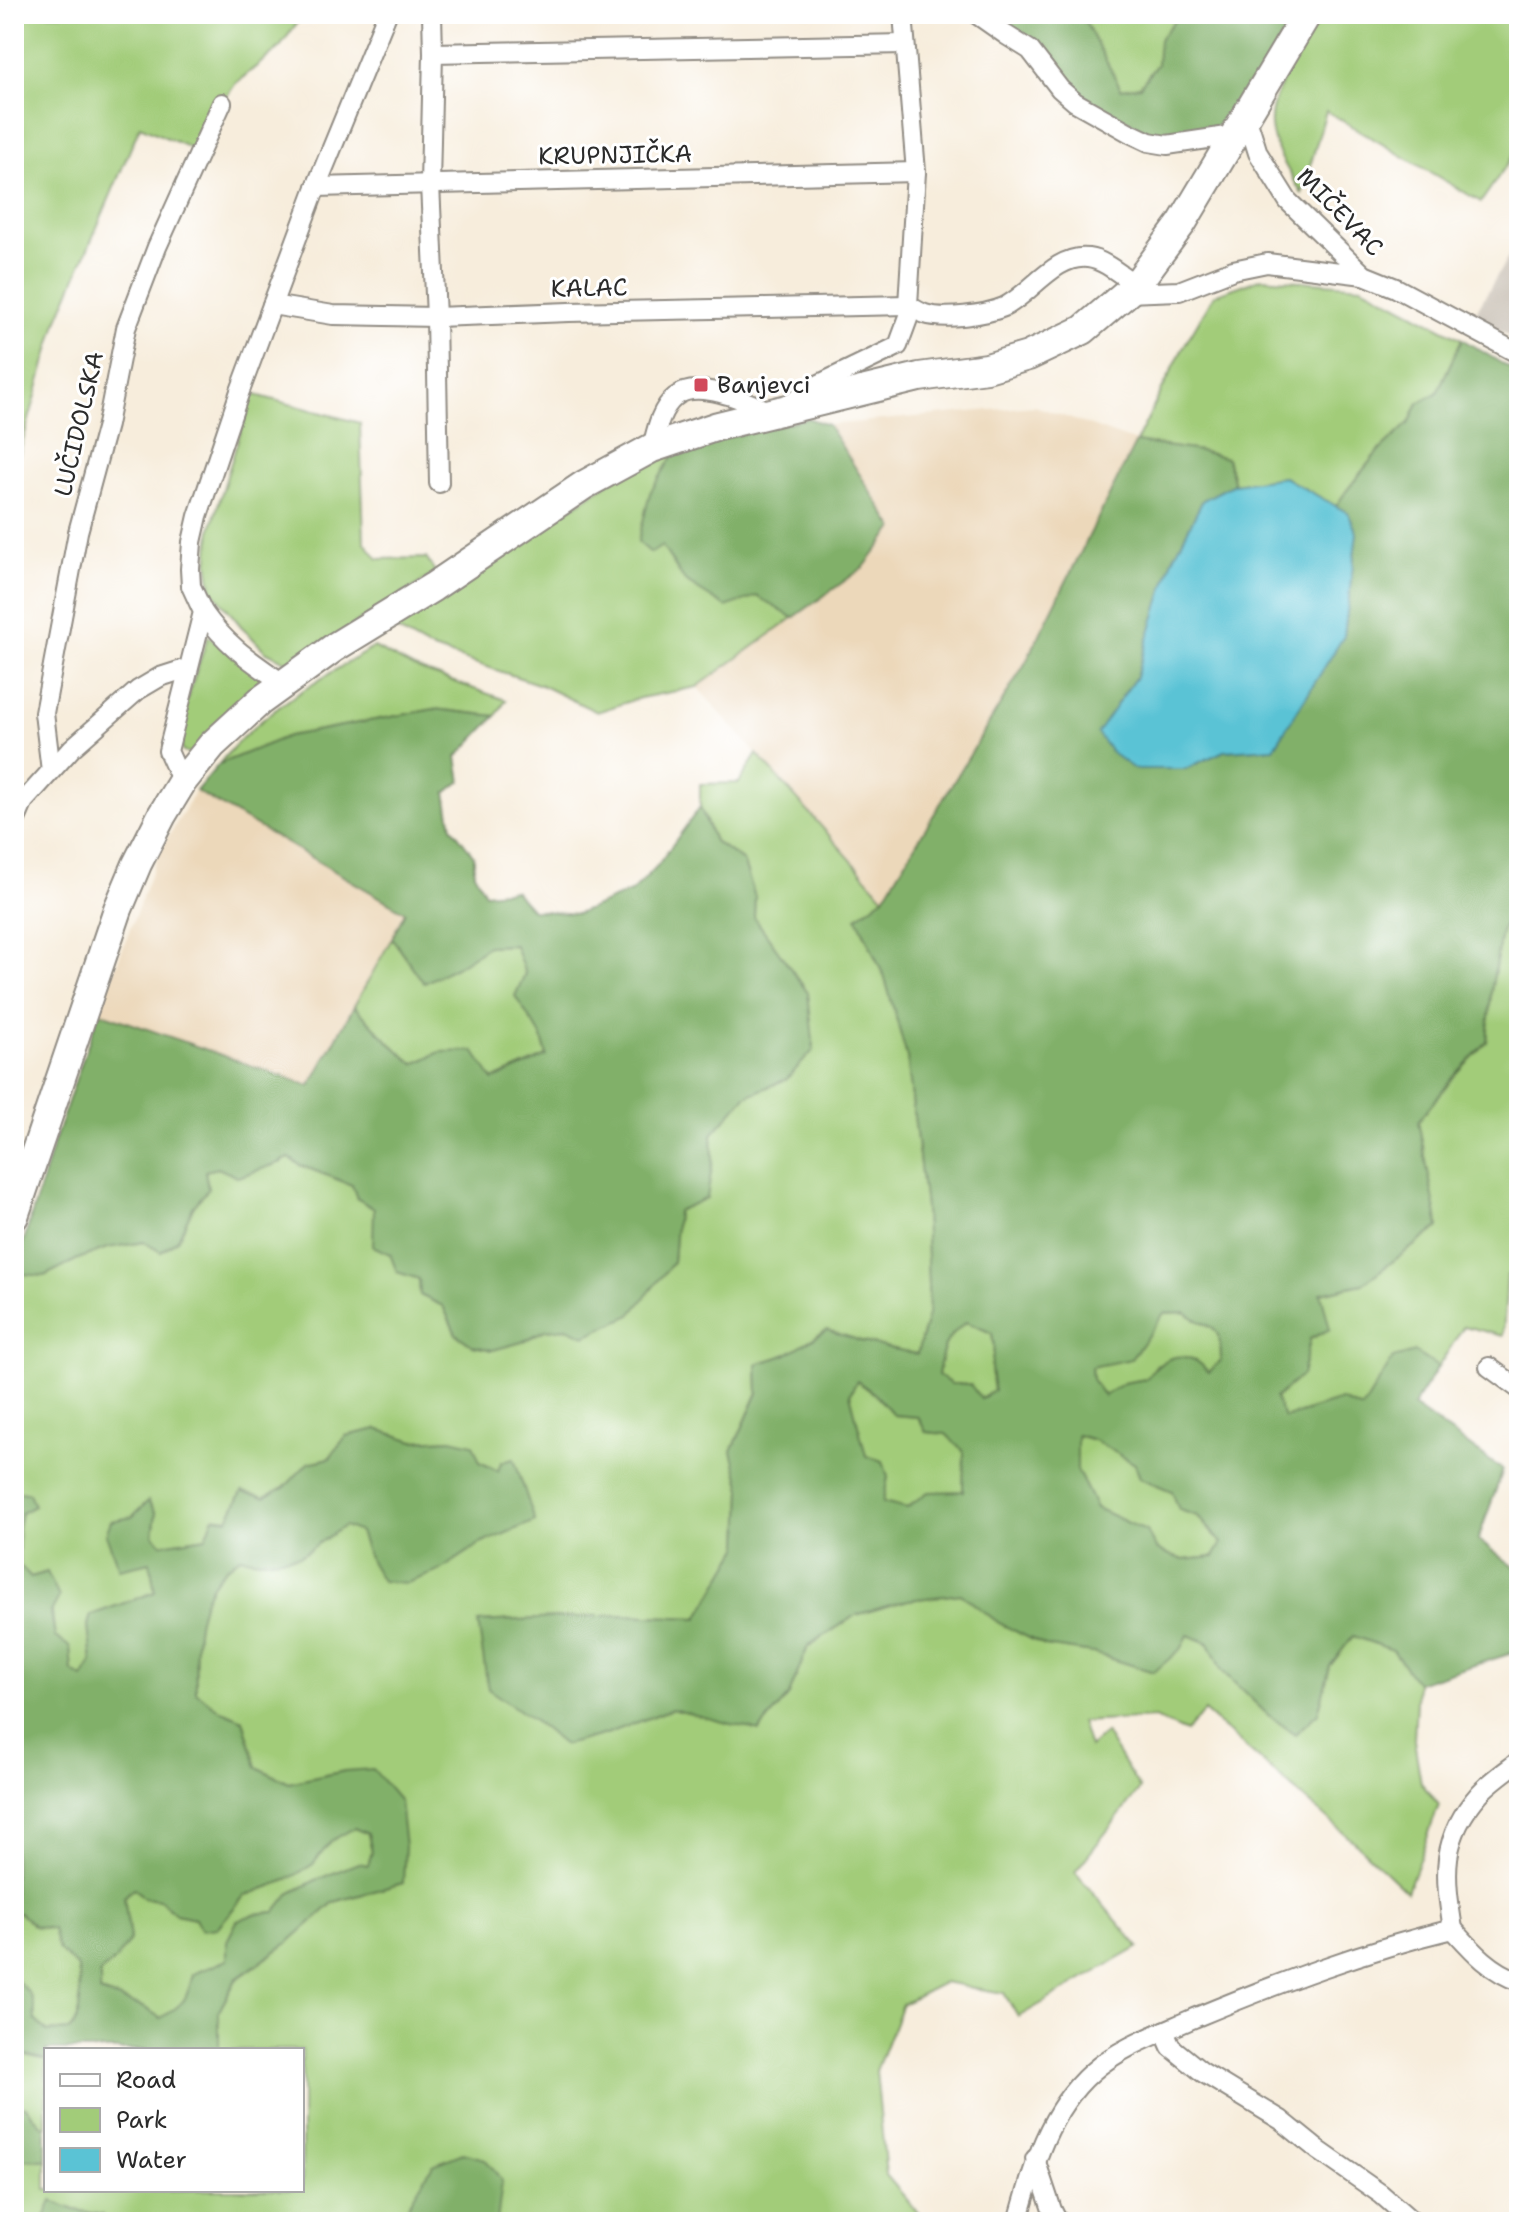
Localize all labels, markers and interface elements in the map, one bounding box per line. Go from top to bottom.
street label: KRUPNJIČKA [538,138,692,172]
street label: MIČEVAC [1290,161,1390,263]
street label: KALAC [550,271,628,305]
street label: LUČIDOLSKA [47,348,111,500]
place label: Banjevci [717,369,811,401]
marker: Banjevci [692,376,710,394]
legend [44,2048,304,2192]
text: Road [116,2064,176,2096]
text: Park [116,2104,168,2136]
text: Water [116,2144,187,2176]

